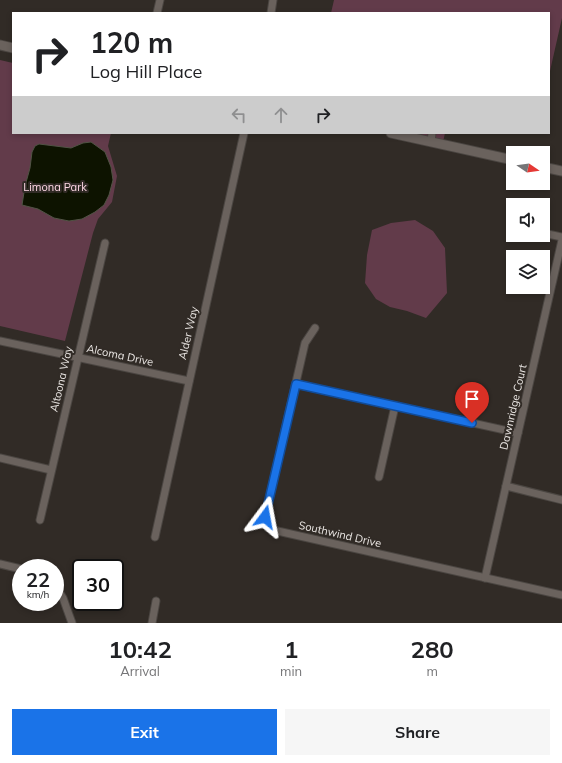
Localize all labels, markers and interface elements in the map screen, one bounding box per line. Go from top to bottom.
text: 120 m [90,25,173,60]
icon: right [24,28,76,80]
text: Log Hill Place [90,60,202,83]
icon: left [228,104,250,126]
icon: ahead [270,104,292,126]
icon: right [312,104,334,126]
north arrow [506,146,550,190]
map controls [506,146,550,294]
park label: Limona Park [23,180,87,194]
button: sound [506,198,550,242]
button: layers [506,250,550,294]
street label: Alder Way [175,305,201,361]
street label: Alcoma Drive [85,341,155,369]
street label: Altoona Way [47,345,75,413]
street label: Dawnridge Court [496,363,530,451]
pin [455,382,489,423]
icon: arrive [461,388,483,410]
position arrow [244,496,286,538]
street label: Southwind Drive [297,518,383,550]
speed limit sign: 30 [72,559,124,611]
text: 22 [26,567,50,592]
text: km/h [27,588,49,601]
text: 10:42 [108,634,172,664]
text: 1 [284,634,298,664]
text: 280 [411,634,454,664]
text: Arrival [120,663,160,679]
text: min [280,663,302,679]
text: m [426,663,438,679]
button: Exit [12,709,277,755]
button: Share [285,709,550,755]

